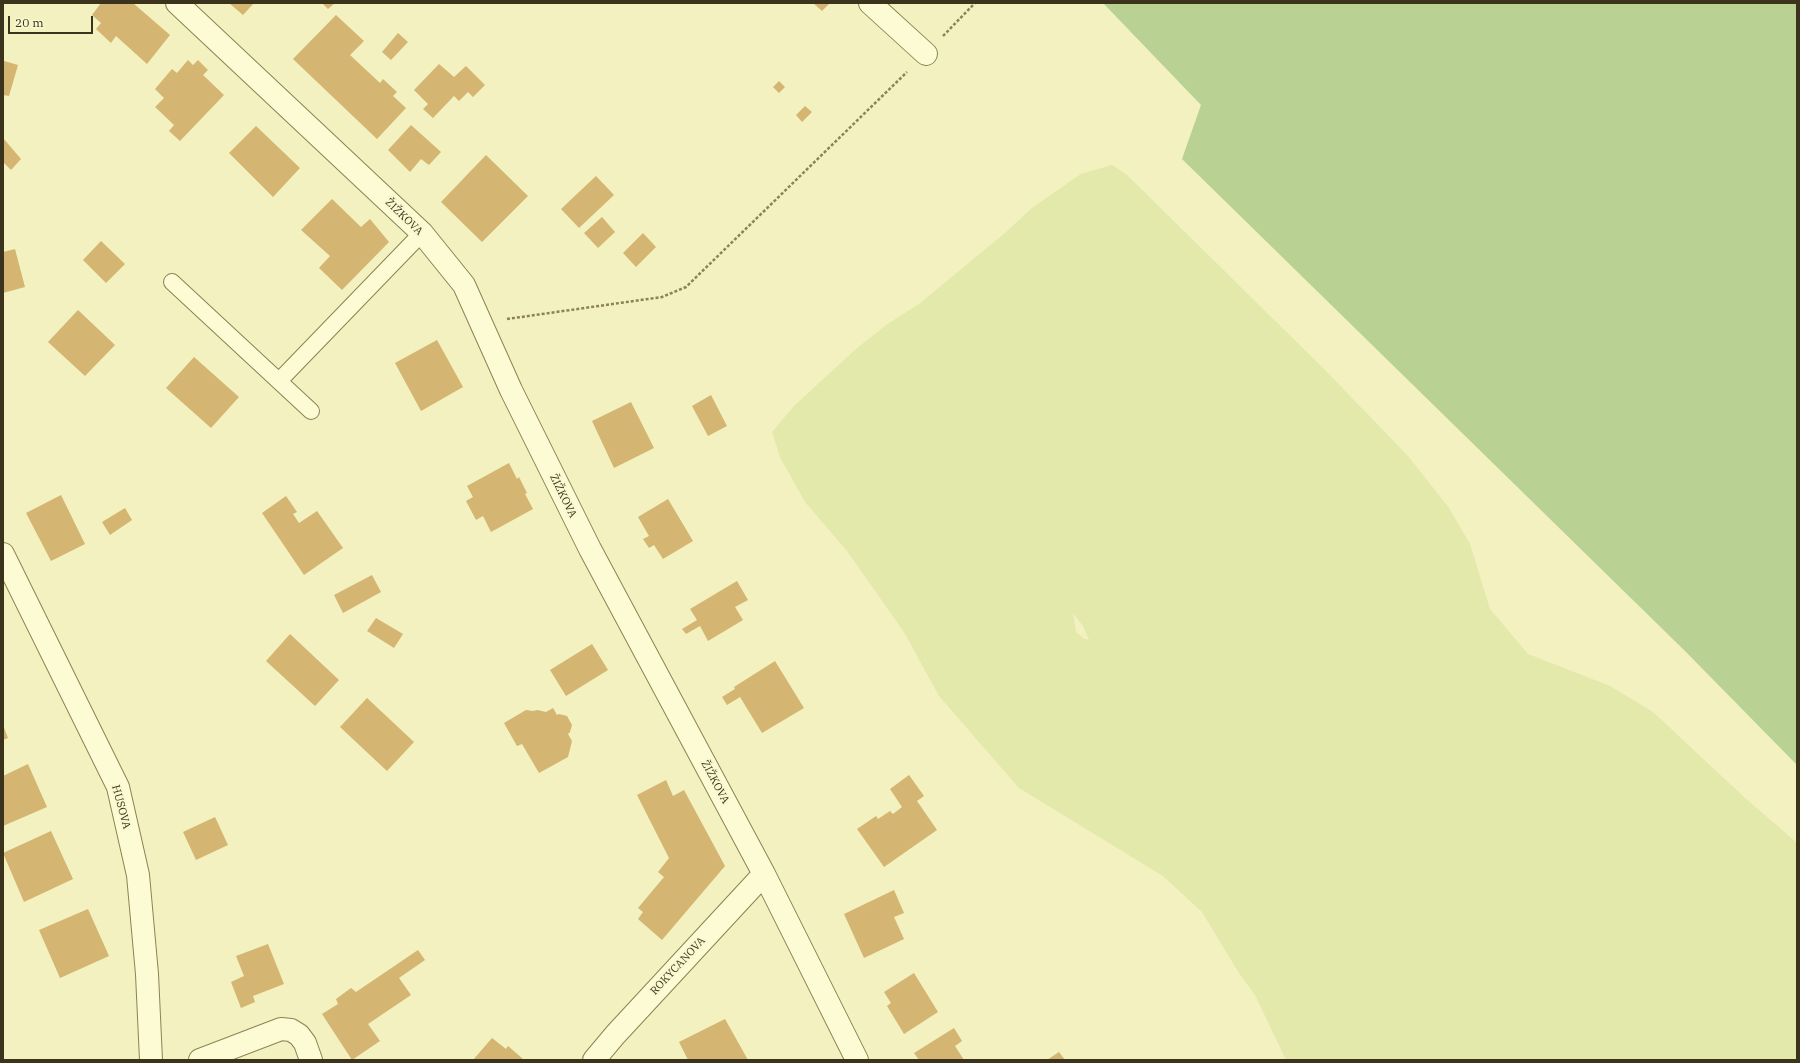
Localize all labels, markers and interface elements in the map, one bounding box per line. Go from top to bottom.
scale bar [10,8,95,34]
text: 20 m [15,15,44,30]
street label: ŽIŽKOVA [382,196,426,238]
street label: ŽIŽKOVA [547,472,579,520]
street label: ŽIŽKOVA [698,758,732,806]
street label: HUSOVA [109,783,133,831]
street label: ROKYCANOVA [648,934,708,998]

